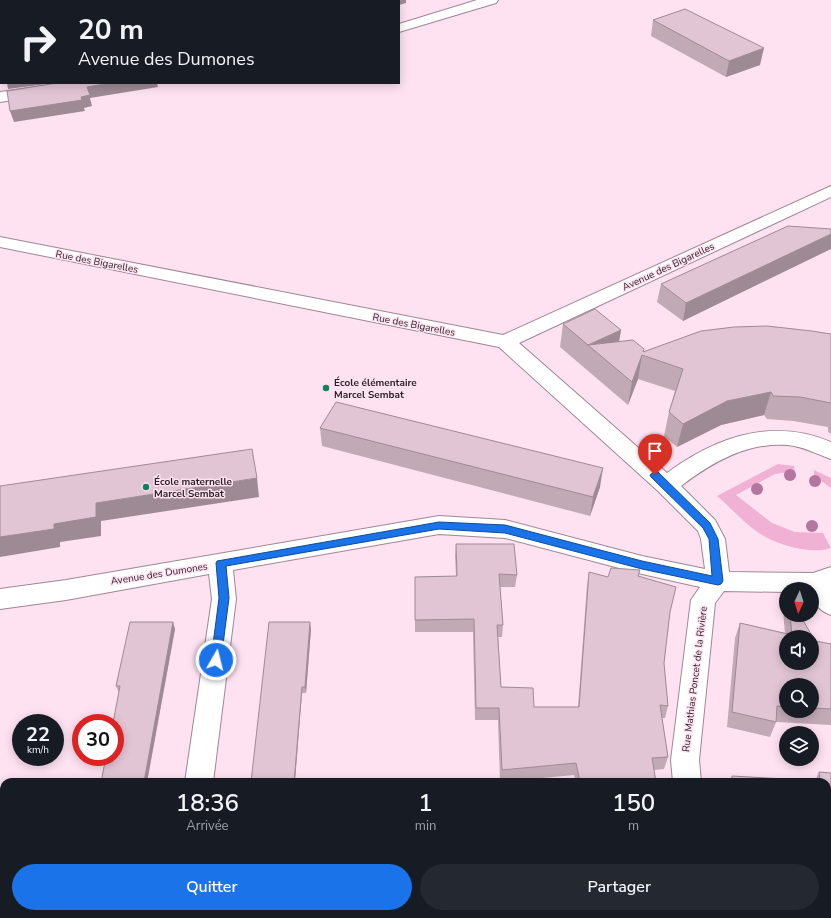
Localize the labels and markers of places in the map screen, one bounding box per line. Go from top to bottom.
place label: École élémentaire Marcel Sembat [334,376,417,402]
marker: École élémentaire Marcel Sembat [321,383,331,393]
pin [638,434,672,475]
place label: École maternelle Marcel Sembat [154,475,233,501]
marker: École maternelle Marcel Sembat [141,482,151,492]

